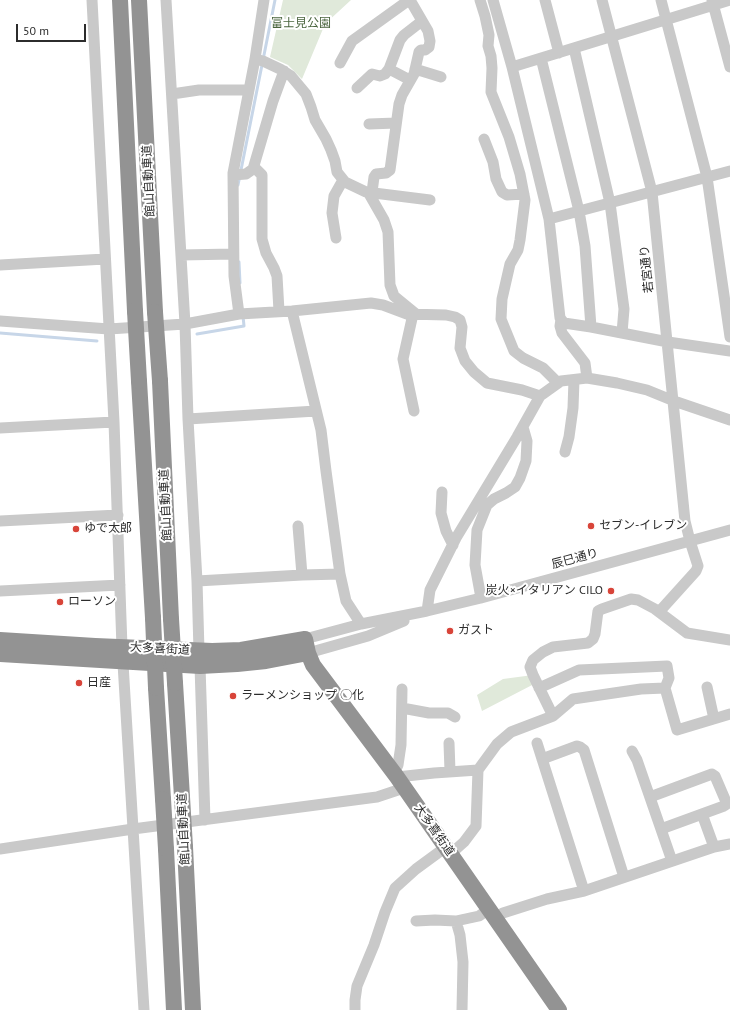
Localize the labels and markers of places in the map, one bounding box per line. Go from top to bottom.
place label: セブン-イレブン [599,519,687,533]
marker: セブン-イレブン [586,521,596,531]
place label: ゆで太郎 [84,522,132,536]
marker: ゆで太郎 [71,524,81,534]
place label: 炭火×イタリアン CILO [486,584,603,598]
marker: 炭火×イタリアン CILO [606,586,616,596]
place label: ローソン [68,595,116,609]
marker: ローソン [55,597,65,607]
place label: ガスト [458,624,494,638]
marker: ガスト [445,626,455,636]
place label: 日産 [87,676,111,690]
marker: 日産 [74,678,84,688]
place label: ラーメンショップ ◯化 [241,689,364,703]
marker: ラーメンショップ ◯化 [228,691,238,701]

